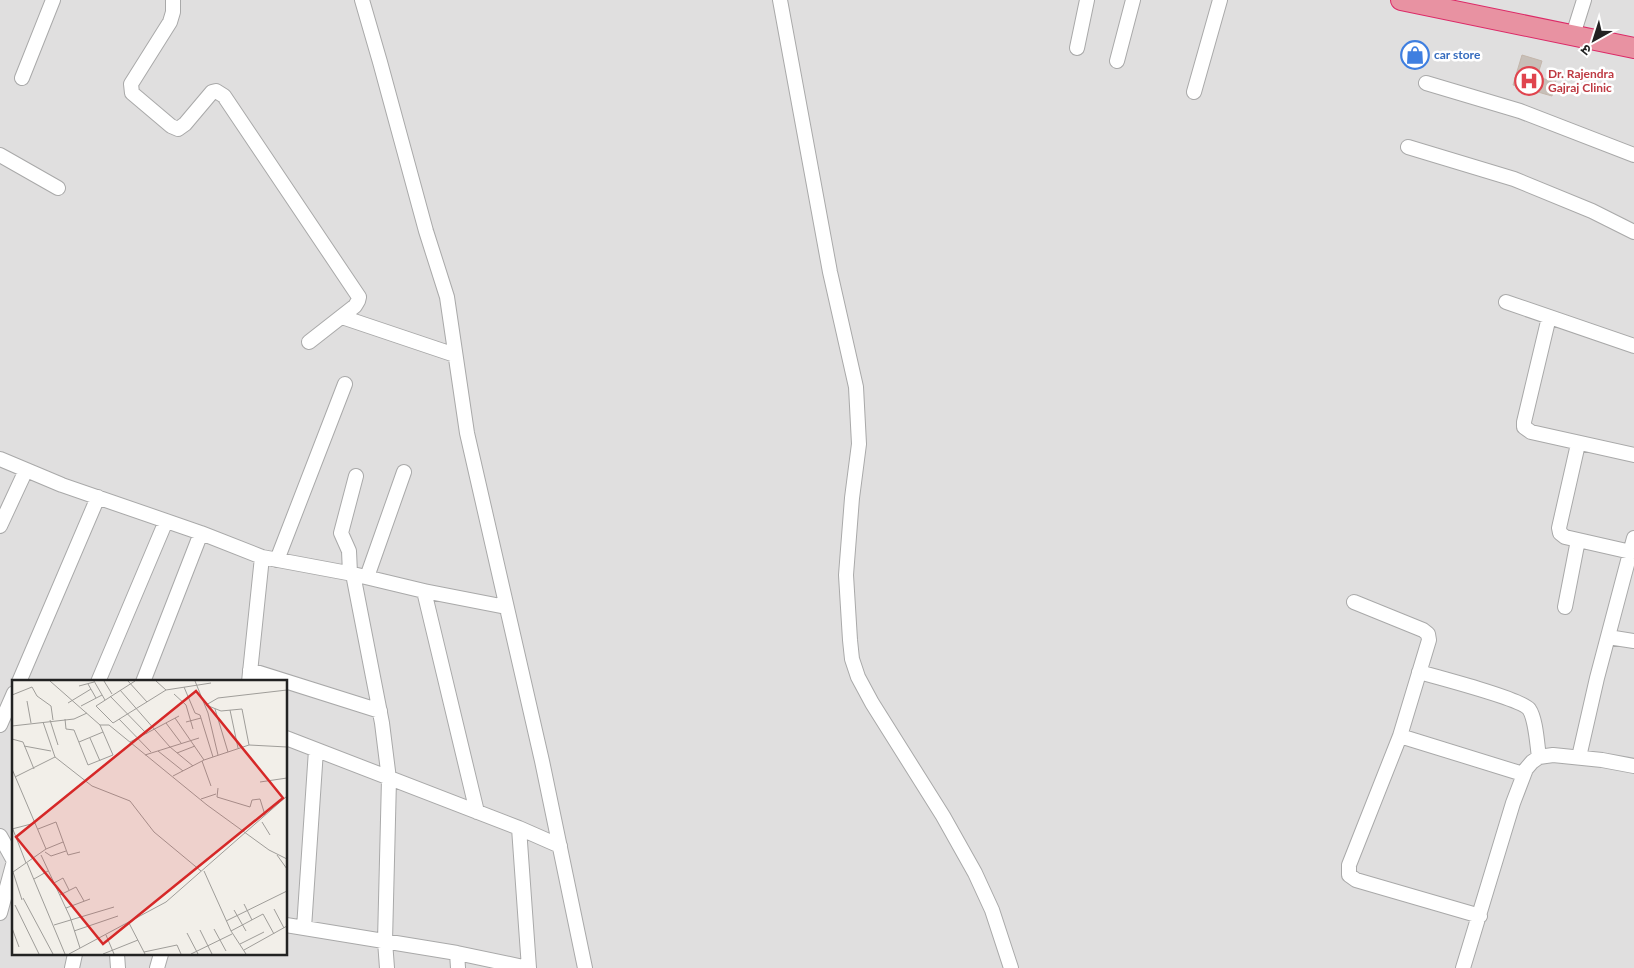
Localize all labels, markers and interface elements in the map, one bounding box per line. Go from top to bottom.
north arrow [1569,15,1619,65]
shop icon: car store [1400,40,1430,70]
text: उ [1576,41,1594,60]
place label: car store [1434,47,1481,62]
hospital icon: Dr. Rajendra Gajraj Clinic [1514,66,1544,96]
place label: Dr. Rajendra Gajraj Clinic [1548,66,1614,95]
inset map [12,680,288,956]

